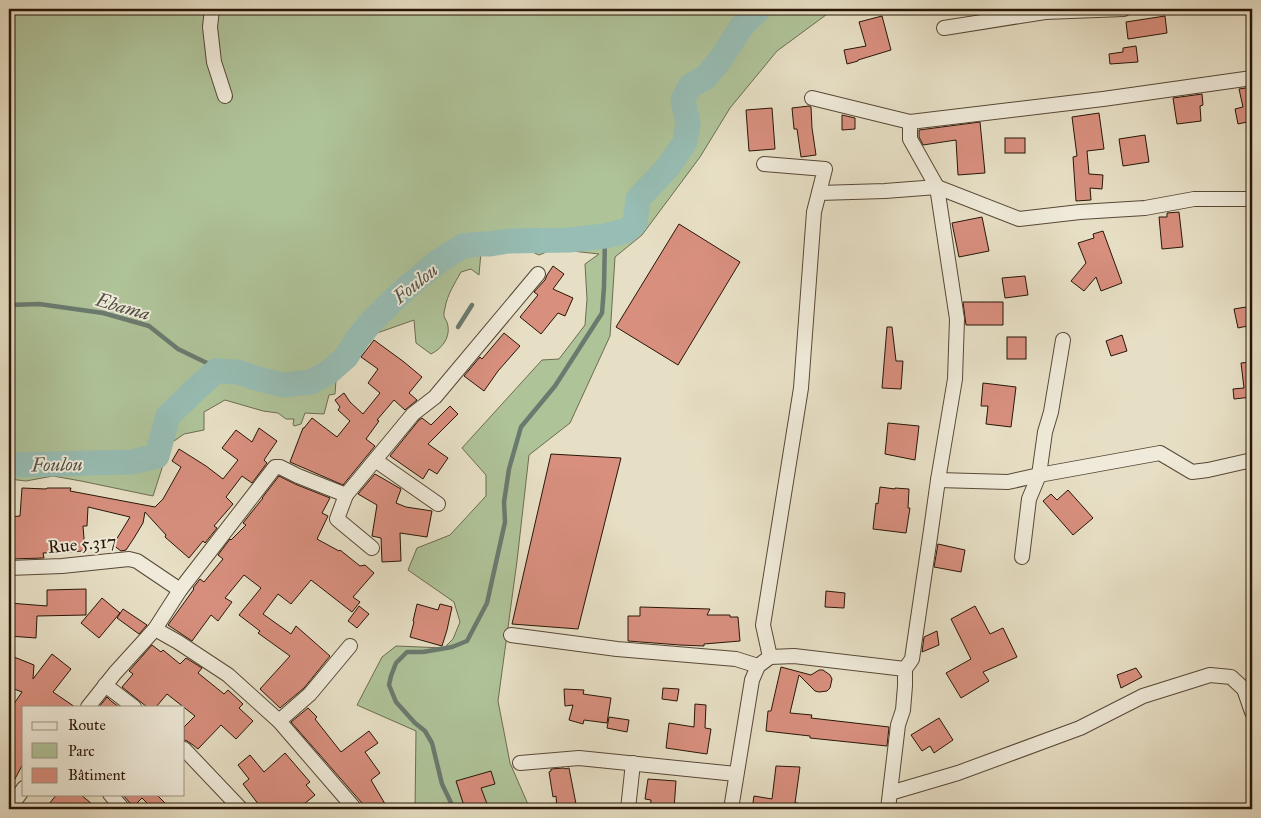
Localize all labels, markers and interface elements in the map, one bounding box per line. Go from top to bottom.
water label: Foulou [387,258,442,309]
water label: Ebama [92,288,153,325]
water label: Foulou [30,453,83,476]
street label: Rue 5.317 [47,530,117,558]
legend [22,706,185,796]
text: Route [68,716,106,734]
text: Parc [68,742,95,760]
text: Bâtiment [68,766,127,784]

